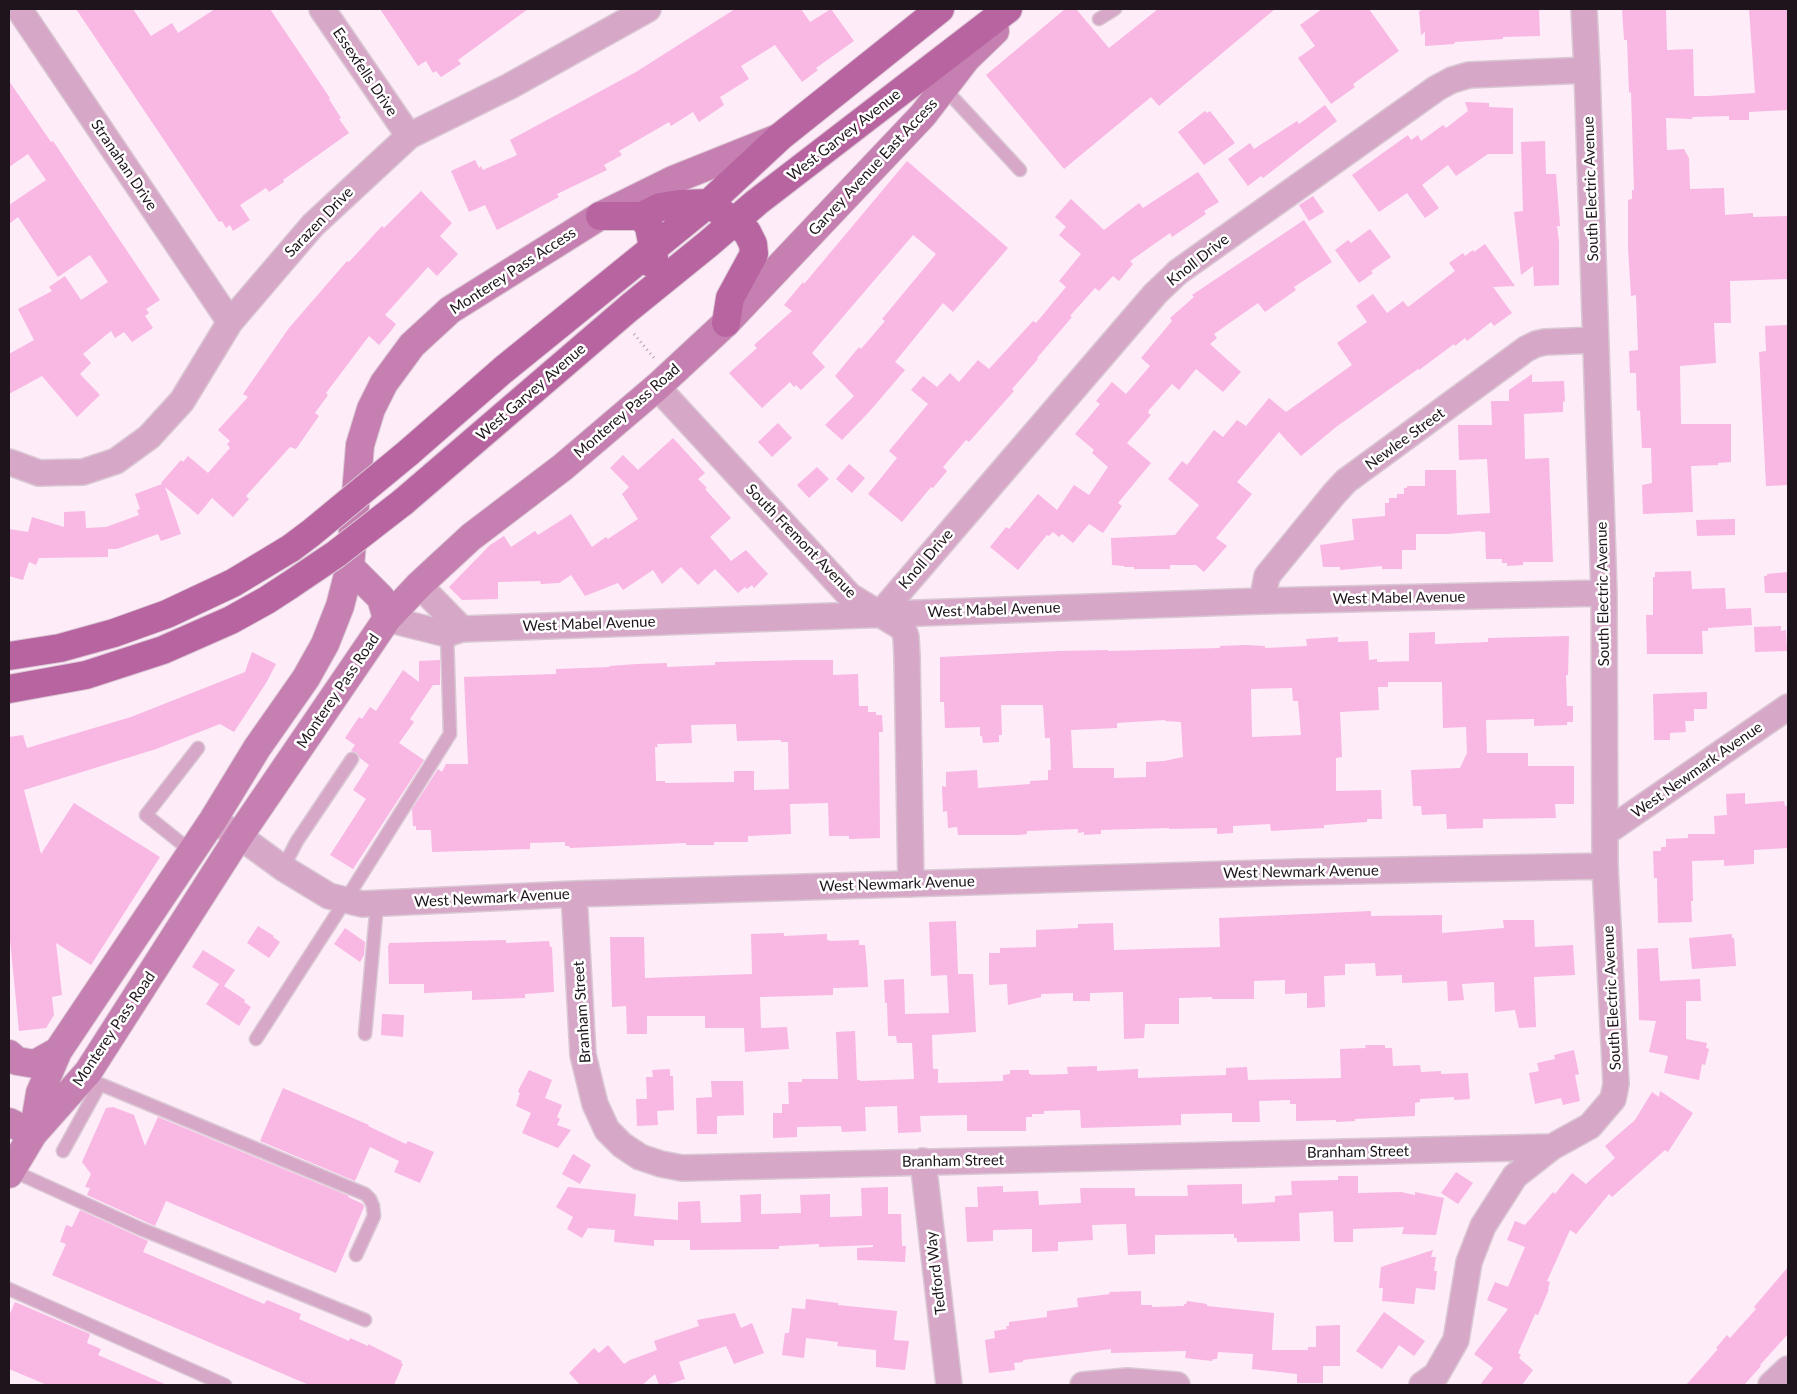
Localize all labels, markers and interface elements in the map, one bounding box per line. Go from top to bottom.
street label: Essexfells Drive [329,24,401,120]
street label: West Garvey Avenue [784,85,904,185]
street label: Garvey Avenue East Access [805,95,941,239]
street label: Stranahan Drive [87,116,161,214]
street label: South Electric Avenue [1579,116,1603,262]
street label: Sarazen Drive [281,183,357,261]
street label: Monterey Pass Access [447,224,579,318]
street label: Knoll Drive [1164,230,1232,290]
street label: West Garvey Avenue [473,340,589,444]
street label: Monterey Pass Road [570,360,684,462]
street label: Newlee Street [1362,404,1448,474]
street label: South Fremont Avenue [742,480,860,602]
street label: South Electric Avenue [1593,521,1613,667]
street label: Knoll Drive [895,525,957,593]
street label: West Mabel Avenue [1332,588,1466,608]
street label: West Mabel Avenue [927,599,1061,621]
street label: West Mabel Avenue [522,613,656,635]
street label: Monterey Pass Road [293,630,383,752]
street label: West Newmark Avenue [1628,718,1766,822]
street label: West Newmark Avenue [1223,862,1379,882]
street label: West Newmark Avenue [819,872,975,896]
street label: West Newmark Avenue [414,885,570,911]
street label: South Electric Avenue [1599,925,1625,1071]
street label: Branham Street [569,960,595,1064]
street label: Monterey Pass Road [69,968,159,1090]
street label: Branham Street [1307,1142,1409,1162]
street label: Branham Street [902,1151,1004,1171]
street label: Tedford Way [922,1230,950,1316]

